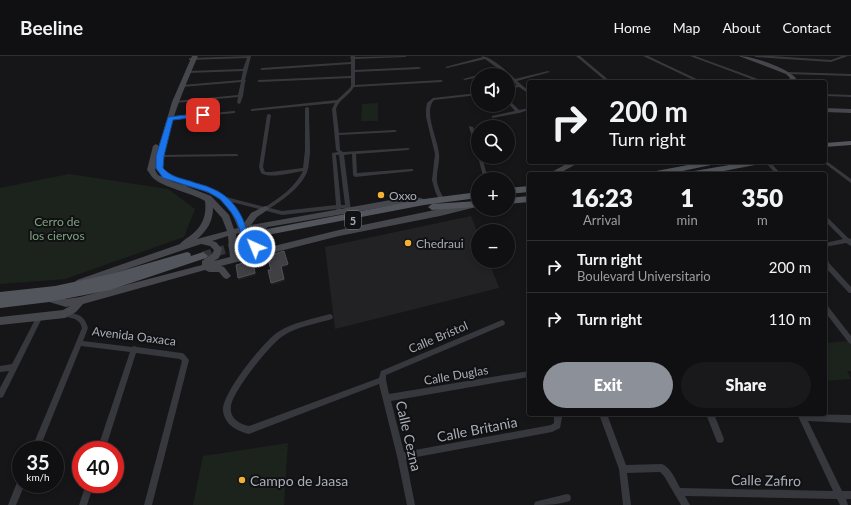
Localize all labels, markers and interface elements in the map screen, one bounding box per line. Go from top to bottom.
text: Beeline [20,16,83,39]
text: Home [613,19,651,36]
text: Map [673,19,700,36]
text: About [722,19,760,36]
text: Contact [782,19,831,36]
map controls [471,68,515,268]
button: sound [471,68,515,112]
text: 200 m [609,94,688,128]
icon: right [543,96,595,148]
pin [186,98,220,132]
icon: arrive [192,104,214,126]
button: search [471,120,515,164]
text: Turn right [609,128,686,150]
button: + [471,172,515,216]
text: 16:23 [571,183,633,212]
text: 1 [680,183,694,212]
text: 350 [741,183,783,212]
place label: Oxxo [389,188,417,203]
marker: Oxxo [376,190,386,200]
road number: 5 [345,211,361,229]
text: Arrival [583,212,621,228]
text: min [677,212,698,228]
text: m [757,212,768,228]
park label: Cerro de los ciervos [29,214,85,243]
button: − [471,224,515,268]
position arrow [234,226,276,268]
place label: Chedraui [416,236,464,251]
marker: Chedraui [403,238,413,248]
text: Turn right [577,250,642,268]
icon: right [543,256,565,278]
text: 200 m [769,258,811,276]
text: Boulevard Universitario [577,268,711,284]
icon: right [543,308,565,330]
text: Turn right [577,310,642,328]
text: 110 m [769,310,811,328]
street label: Calle Brístol [406,318,470,356]
street label: Avenida Oaxaca [91,323,177,349]
street label: Calle Duglas [423,362,489,388]
button: Exit [543,362,673,408]
button: Share [681,362,811,408]
street label: Calle Cezna [393,399,425,473]
street label: Calle Britania [435,413,519,445]
speed limit sign: 40 [72,441,124,493]
text: 35 [26,450,50,474]
text: km/h [26,471,50,483]
street label: Calle Zafiro [731,471,801,489]
place label: Campo de Jaasa [250,472,348,489]
marker: Campo de Jaasa [237,475,247,485]

